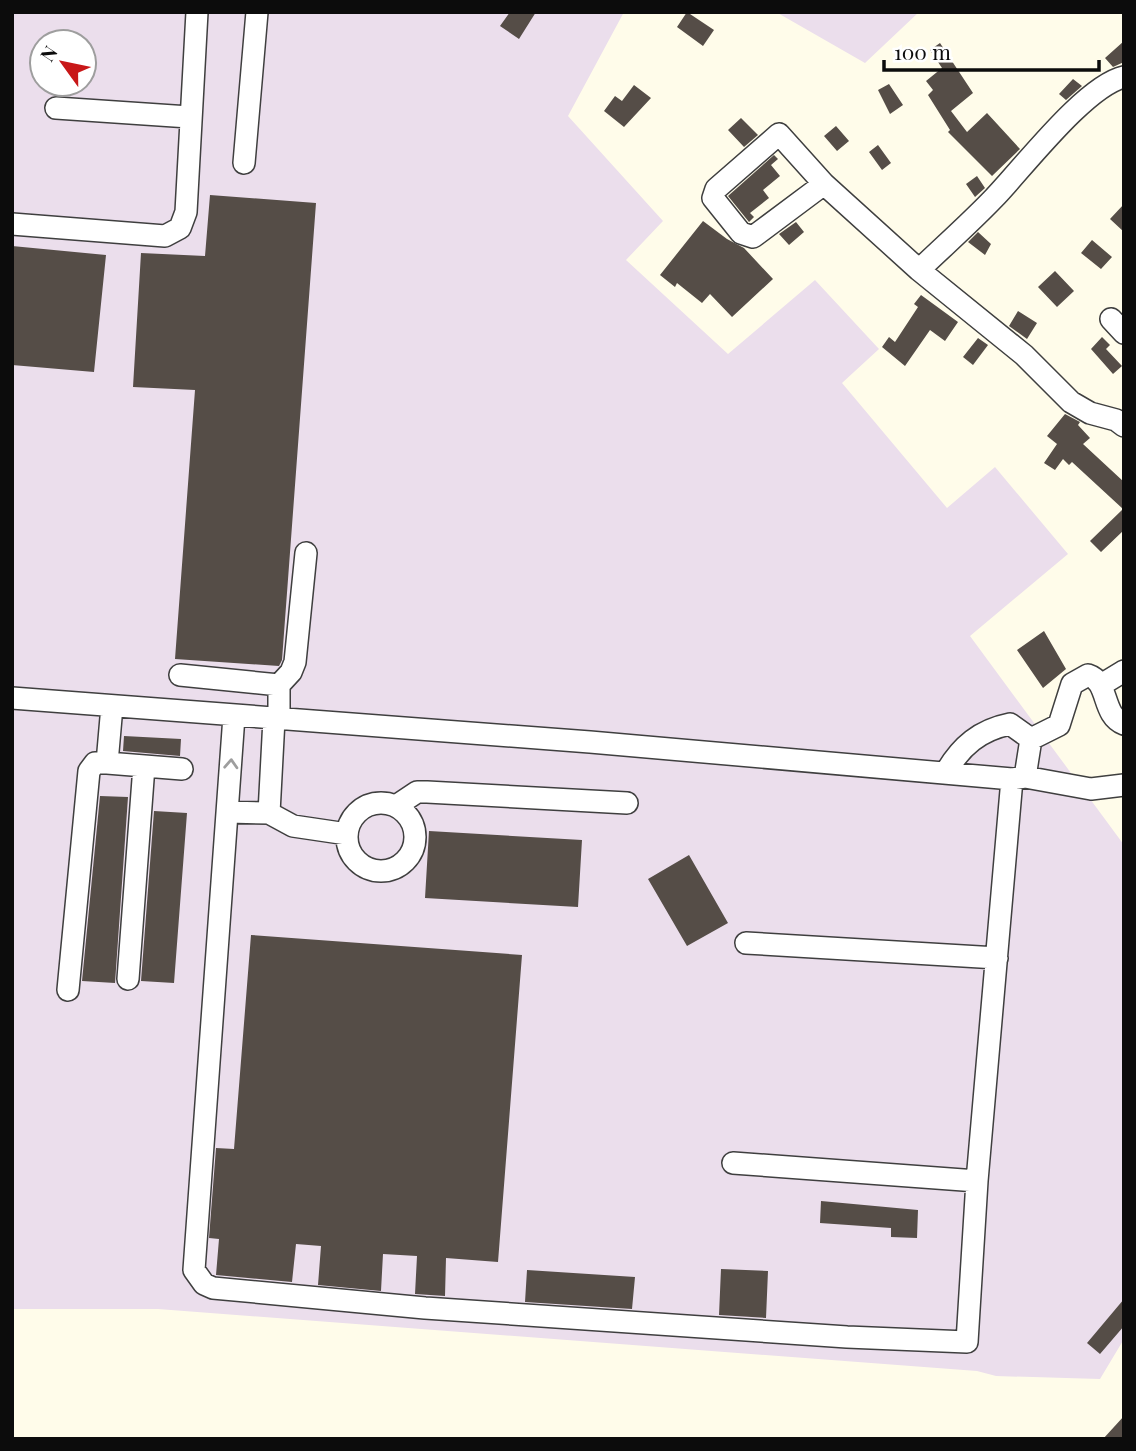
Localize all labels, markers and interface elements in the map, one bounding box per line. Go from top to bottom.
north arrow [28,28,98,98]
scale bar [884,28,1099,72]
text: 100 m [894,37,951,65]
text: N [33,40,63,66]
one-way arrow [223,758,238,769]

